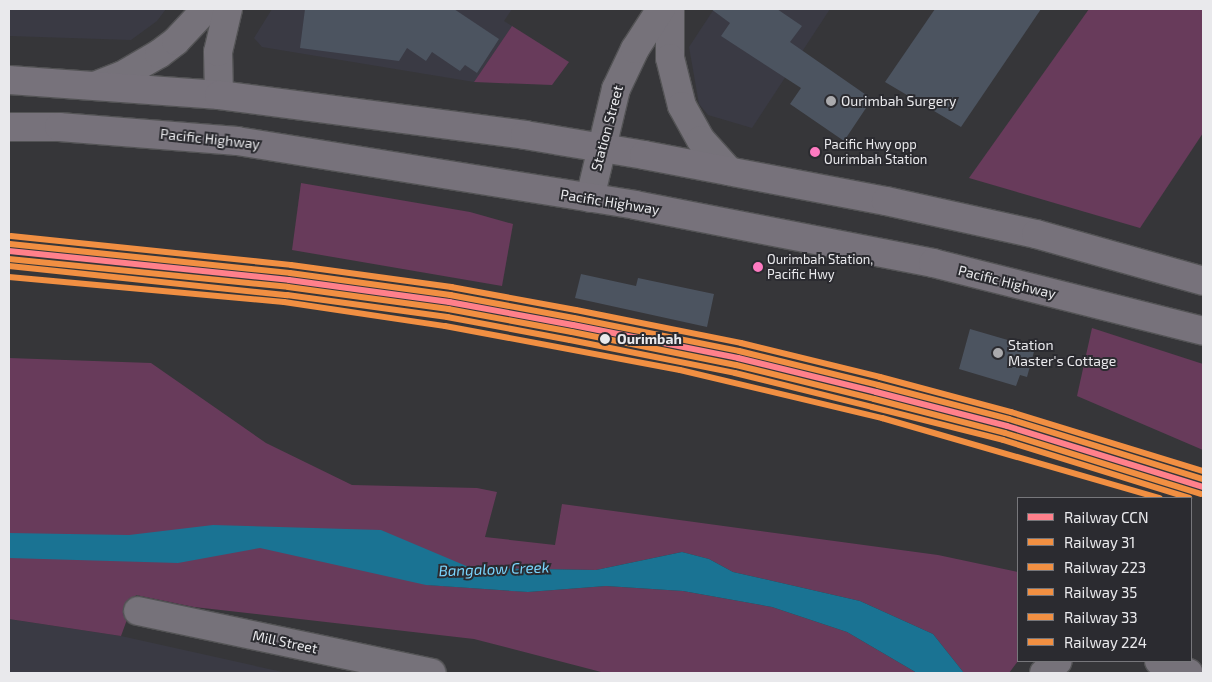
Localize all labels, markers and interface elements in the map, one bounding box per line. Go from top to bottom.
street label: Station Street [588,83,626,173]
place label: Ourimbah Surgery [841,93,956,109]
marker: Ourimbah Surgery [825,95,837,107]
street label: Pacific Highway [159,125,261,153]
place label: Pacific Hwy opp Ourimbah Station [824,137,927,168]
marker: Pacific Hwy opp Ourimbah Station [810,147,820,157]
street label: Pacific Highway [559,186,661,218]
place label: Ourimbah Station, Pacific Hwy [767,252,873,283]
marker: Ourimbah Station, Pacific Hwy [753,262,763,272]
street label: Pacific Highway [956,262,1058,302]
marker: Ourimbah [597,331,613,347]
place label: Ourimbah [617,331,682,347]
place label: Station Master's Cottage [1008,337,1116,370]
marker: Station Master's Cottage [992,347,1004,359]
legend [1017,497,1192,662]
text: Railway CCN [1064,508,1148,526]
text: Railway 31 [1064,533,1135,551]
water label: Bangalow Creek [438,558,550,580]
text: Railway 223 [1064,558,1146,576]
text: Railway 35 [1064,583,1137,601]
text: Railway 33 [1064,608,1138,626]
street label: Mill Street [251,627,319,657]
text: Railway 224 [1064,633,1147,651]

